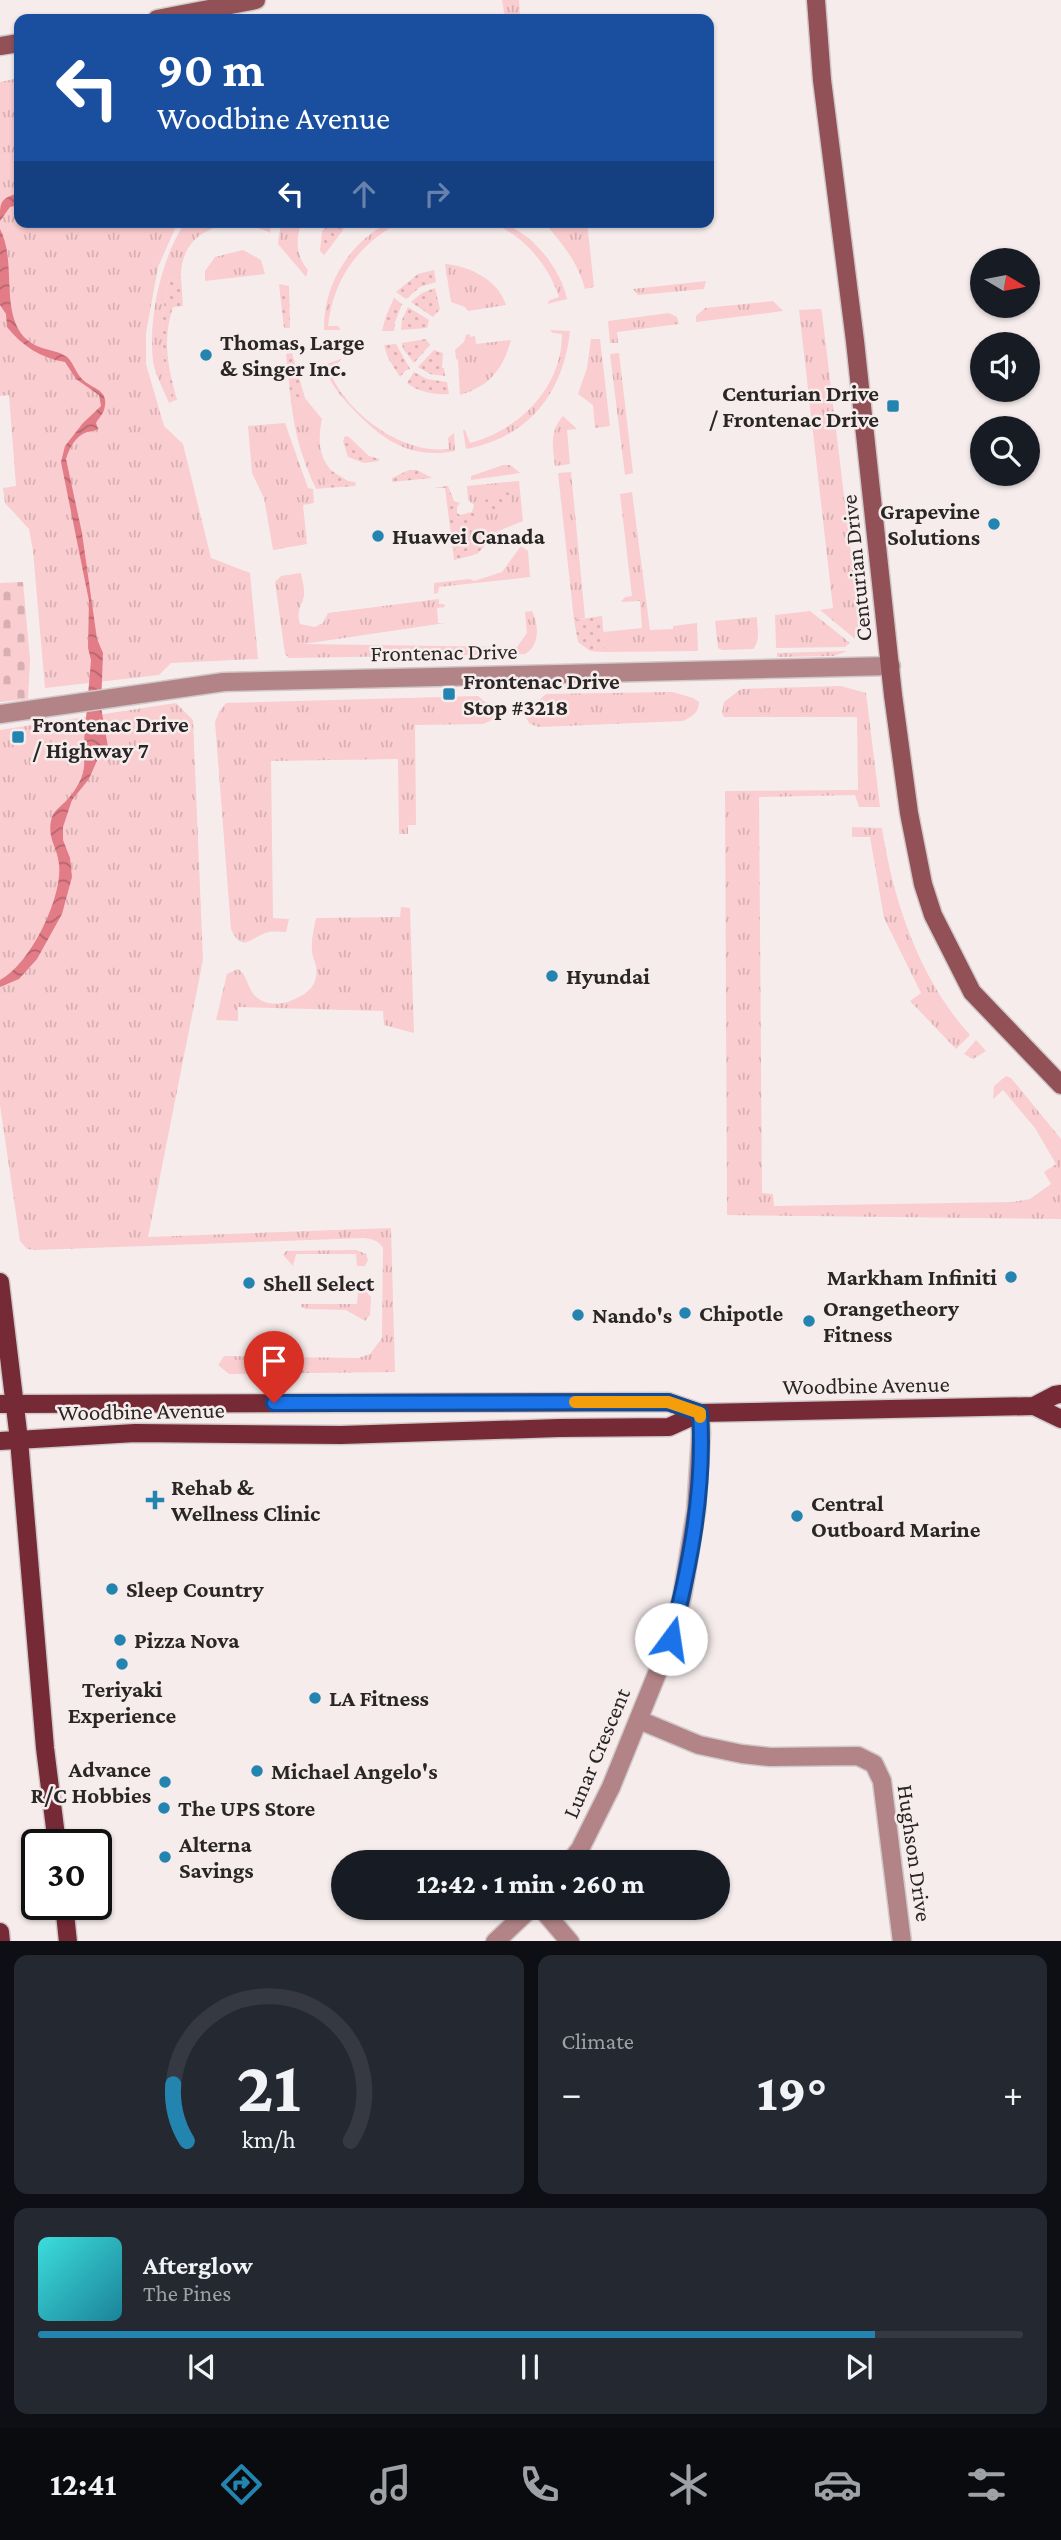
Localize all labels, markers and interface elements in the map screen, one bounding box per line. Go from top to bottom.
icon: left [42,42,133,133]
text: 90 m [157,42,264,97]
text: Woodbine Avenue [157,100,390,136]
icon: left [272,175,310,213]
icon: ahead [345,175,383,213]
icon: right [418,175,456,213]
north arrow [970,248,1040,318]
map controls [970,248,1040,486]
place label: Thomas, Large & Singer Inc. [220,329,365,381]
button: sound [970,332,1040,402]
marker: Thomas, Large & Singer Inc. [198,347,214,363]
place label: Centurian Drive / Frontenac Drive [708,380,879,432]
marker: Centurian Drive / Frontenac Drive [885,398,901,414]
button: search [970,416,1040,486]
street label: Centurian Drive [835,493,877,643]
place label: Grapevine Solutions [880,498,980,550]
marker: Grapevine Solutions [986,516,1002,532]
place label: Huawei Canada [392,523,546,549]
marker: Huawei Canada [370,528,386,544]
street label: Frontenac Drive [370,638,518,666]
place label: Frontenac Drive Stop #3218 [463,668,620,720]
marker: Frontenac Drive Stop #3218 [441,686,457,702]
place label: Frontenac Drive / Highway 7 [32,711,189,763]
marker: Frontenac Drive / Highway 7 [10,729,26,745]
place label: Hyundai [566,963,650,989]
marker: Hyundai [544,968,560,984]
place label: Markham Infiniti [827,1264,997,1290]
marker: Markham Infiniti [1003,1269,1019,1285]
place label: Shell Select [263,1270,375,1296]
marker: Shell Select [241,1275,257,1291]
place label: Orangetheory Fitness [823,1295,960,1347]
place label: Chipotle [699,1300,783,1326]
place label: Nando's [592,1302,672,1328]
marker: Chipotle [677,1305,693,1321]
marker: Nando's [570,1307,586,1323]
marker: Orangetheory Fitness [801,1313,817,1329]
pin [244,1331,304,1403]
icon: arrive [255,1342,293,1380]
street label: Woodbine Avenue [782,1371,950,1399]
street label: Woodbine Avenue [57,1397,225,1425]
place label: Rehab & Wellness Clinic [170,1474,321,1526]
marker: Rehab & Wellness Clinic [145,1490,165,1510]
place label: Central Outboard Marine [811,1490,981,1542]
marker: Central Outboard Marine [789,1508,805,1524]
place label: Sleep Country [126,1576,264,1602]
marker: Sleep Country [104,1581,120,1597]
position arrow [634,1602,708,1676]
place label: Pizza Nova [134,1627,240,1653]
marker: Pizza Nova [112,1632,128,1648]
marker: Teriyaki Experience [114,1656,130,1672]
place label: Teriyaki Experience [68,1676,176,1728]
street label: Lunar Crescent [557,1684,635,1822]
place label: LA Fitness [329,1685,429,1711]
marker: LA Fitness [307,1690,323,1706]
place label: Advance R/C Hobbies [30,1756,151,1808]
place label: Michael Angelo's [271,1758,438,1784]
marker: Michael Angelo's [249,1763,265,1779]
marker: Advance R/C Hobbies [157,1774,173,1790]
street label: Hughson Drive [893,1783,937,1923]
place label: The UPS Store [178,1795,316,1821]
marker: The UPS Store [156,1800,172,1816]
speed limit sign: 30 [21,1829,112,1920]
place label: Alterna Savings [178,1831,254,1883]
marker: Alterna Savings [157,1849,173,1865]
text: 12:42 · 1 min · 260 m [417,1870,644,1899]
text: Climate [562,2028,634,2054]
text: 21 [237,2046,301,2127]
text: 19° [757,2063,827,2121]
text: − [562,2072,582,2114]
text: + [1003,2072,1023,2114]
text: km/h [242,2125,296,2152]
text: Afterglow [143,2251,253,2280]
text: The Pines [143,2280,231,2306]
icon: previous [183,2348,221,2386]
icon: pause [511,2348,549,2386]
icon: next [840,2348,878,2386]
icon: directions [217,2460,266,2509]
icon: music [366,2460,415,2509]
icon: phone [515,2460,564,2509]
icon: climate [664,2460,713,2509]
icon: car [813,2460,862,2509]
icon: filters [962,2460,1011,2509]
text: 12:41 [50,2466,116,2502]

